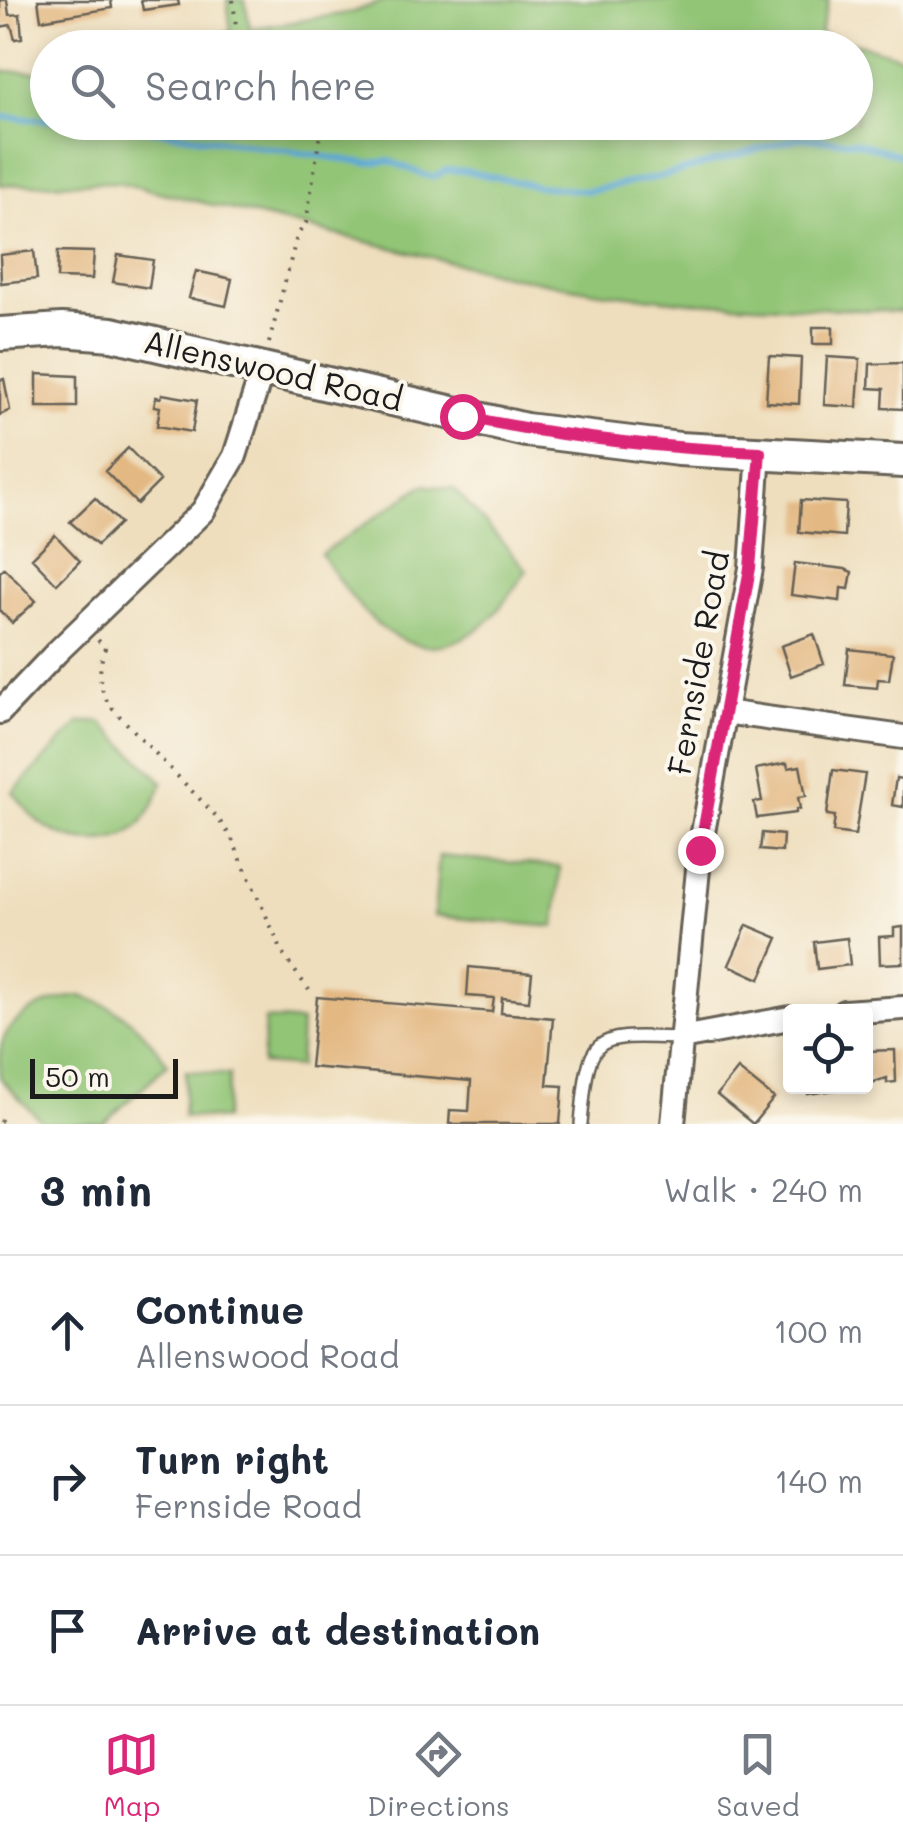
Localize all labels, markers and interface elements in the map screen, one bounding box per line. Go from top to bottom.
search box [30,30,873,140]
icon: search [65,58,120,113]
text: Search here [145,60,376,110]
street label: Allenswood Road [140,319,407,419]
route start [440,394,486,440]
street label: Fernside Road [657,547,737,778]
route end [678,828,724,874]
map controls [783,1004,873,1094]
button: locate [783,1004,873,1094]
scale bar [30,1054,178,1098]
text: 50 m [45,1058,110,1094]
text: 3 min [40,1162,152,1217]
text: Walk · 240 m [663,1168,863,1210]
text: Continue [135,1284,304,1334]
icon: ahead [40,1303,95,1358]
text: 100 m [773,1309,863,1351]
text: Allenswood Road [135,1334,399,1376]
text: Turn right [135,1434,329,1484]
icon: right [40,1453,95,1508]
text: 140 m [774,1459,863,1501]
text: Fernside Road [135,1484,362,1526]
icon: arrive [40,1603,95,1658]
text: Arrive at destination [135,1605,540,1655]
tab: Map [103,1727,160,1823]
tab: Directions [367,1727,510,1823]
tab: Saved [716,1727,800,1823]

